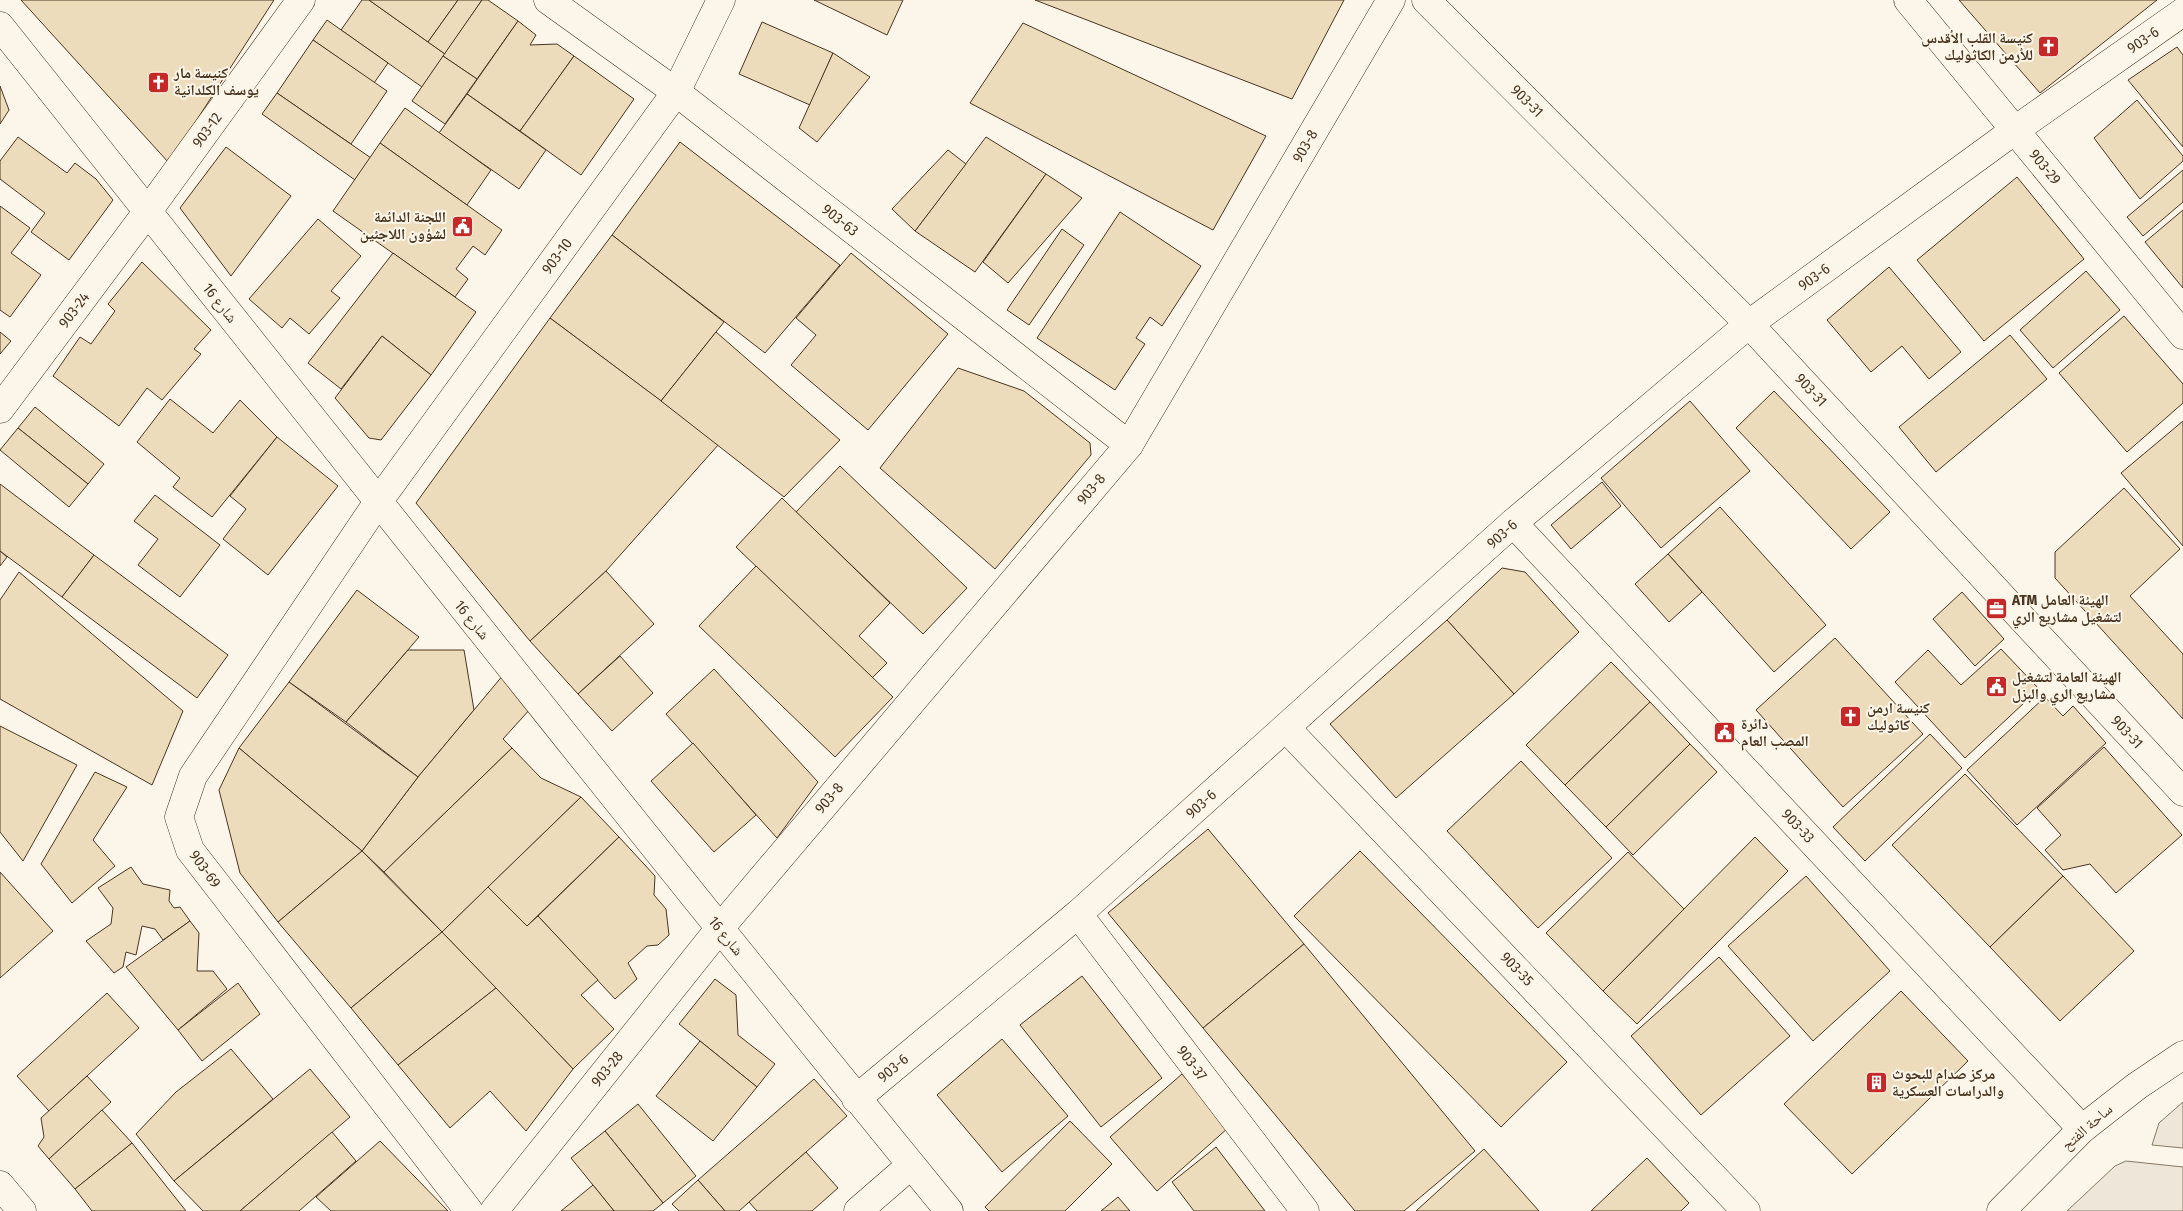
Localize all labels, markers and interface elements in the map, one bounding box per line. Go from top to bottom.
street label: 903-6 [2124,23,2162,57]
place label: كنيسة القلب الأقدس للأرمن الكاثوليك [1921,29,2033,64]
church icon: كنيسة القلب الأقدس للأرمن الكاثوليك [2037,35,2061,59]
place label: كنيسة مار يوسف الكلدانية [173,64,259,99]
church icon: كنيسة مار يوسف الكلدانية [146,70,170,94]
street label: 903-31 [1507,81,1547,121]
street label: 903-12 [188,109,226,151]
street label: 903-8 [1289,126,1321,166]
street label: 903-29 [2025,146,2065,188]
street label: 903-63 [818,200,862,240]
place label: اللجنة الدائمة لشؤون اللاجئين [360,208,446,243]
public building icon: اللجنة الدائمة لشؤون اللاجئين [450,214,474,238]
street label: 903-10 [538,235,576,277]
street label: 903-6 [1795,260,1833,294]
street label: شارع 16 [198,280,241,327]
street label: 903-24 [55,289,93,331]
street label: 903-31 [1791,370,1831,410]
street label: 903-8 [1073,470,1109,508]
street label: 903-6 [1483,516,1521,552]
place label: ATM الهيئة العامل لتشغيل مشاريع الري [2011,591,2122,629]
street label: شارع 16 [450,597,493,644]
office icon: ATM الهيئة العامل لتشغيل مشاريع الري [1984,597,2008,621]
place label: الهيئة العامة لتشغيل مشاريع الري والبزل [2012,668,2122,706]
public building icon: الهيئة العامة لتشغيل مشاريع الري والبزل [1984,674,2008,698]
place label: كنيسة ارمن كاثوليك [1867,699,1930,734]
church icon: كنيسة ارمن كاثوليك [1839,705,1863,729]
street label: 903-31 [2107,712,2147,752]
place label: دائرة المصب العام [1741,715,1809,751]
public building icon: دائرة المصب العام [1713,721,1737,745]
street label: 903-8 [811,779,847,817]
street label: 903-6 [1182,786,1220,822]
street label: 903-33 [1778,805,1818,847]
street label: 903-69 [185,847,225,891]
street label: شارع 16 [704,913,747,960]
street label: 903-35 [1497,948,1537,990]
street label: 903-37 [1173,1042,1211,1084]
street label: 903-28 [587,1048,627,1090]
street label: 903-6 [874,1050,912,1086]
place label: مركز صدام للبحوث والدراسات العسكرية [1892,1065,2004,1100]
building icon: مركز صدام للبحوث والدراسات العسكرية [1864,1071,1888,1095]
street label: ساحة الفتح [2058,1100,2117,1155]

